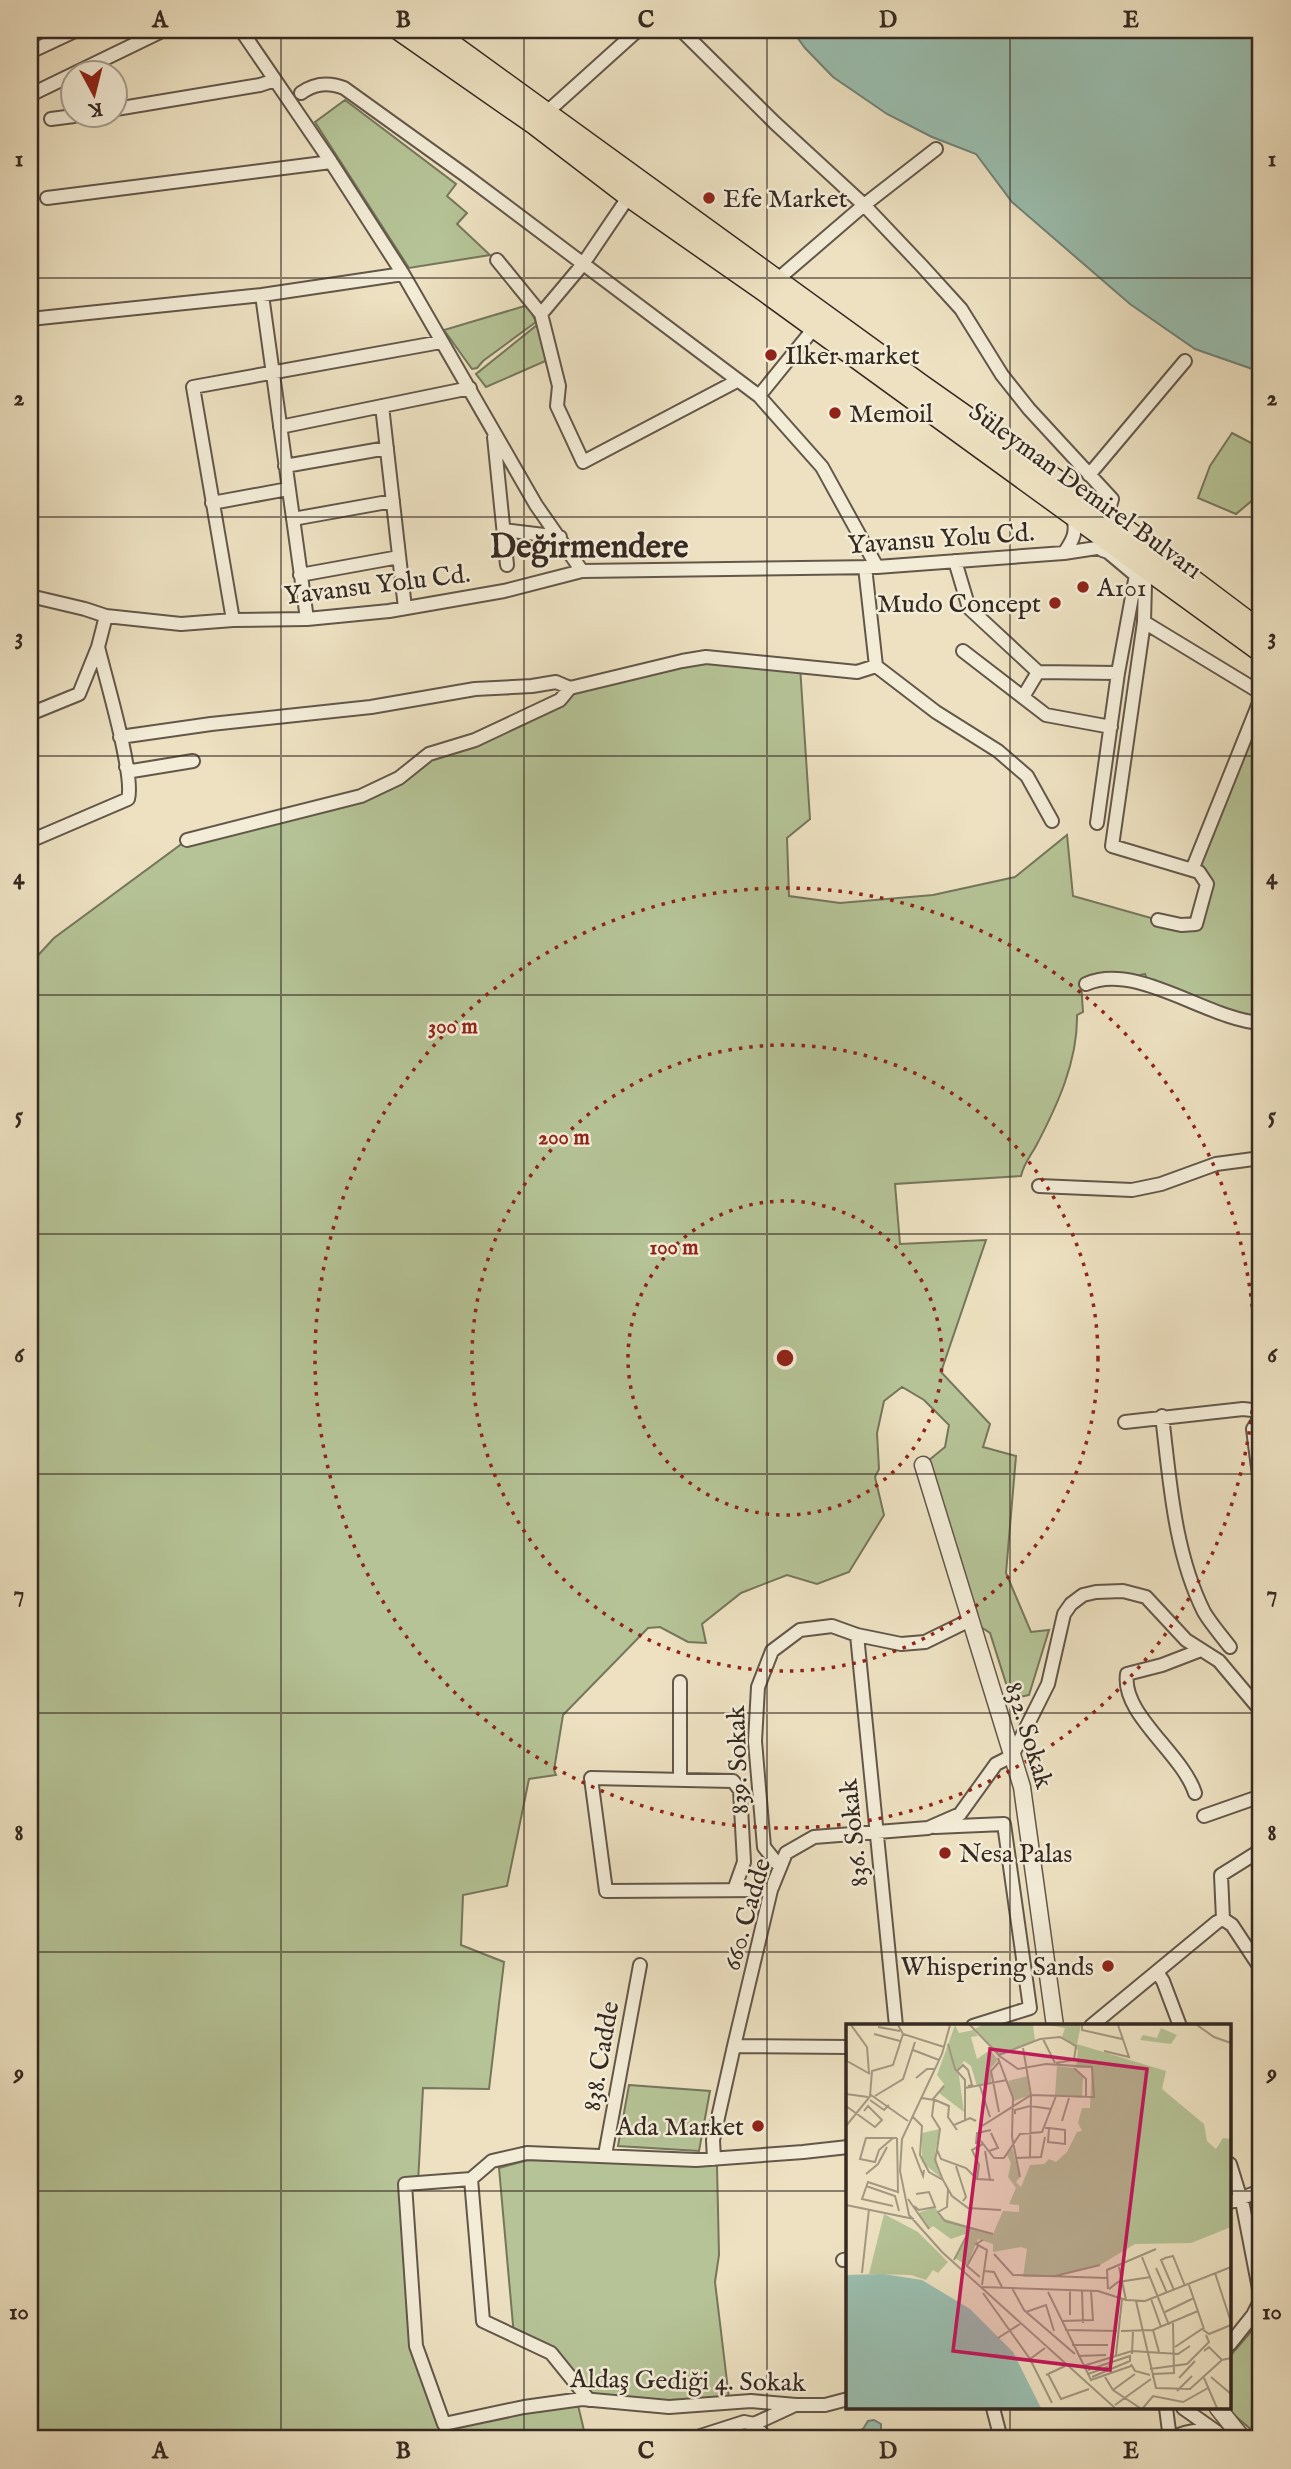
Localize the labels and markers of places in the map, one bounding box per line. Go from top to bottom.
place label: Efe Market [723,183,848,216]
marker: Efe Market [701,190,717,206]
place label: Ilker market [785,340,920,373]
marker: Ilker market [763,347,779,363]
place label: Memoil [849,398,934,431]
marker: Memoil [827,405,843,421]
place label: A101 [1096,572,1146,605]
marker: A101 [1075,579,1091,595]
place label: Mudo Concept [877,588,1041,621]
marker: Mudo Concept [1047,595,1063,611]
centre of rings [773,1346,797,1370]
place label: Nesa Palas [959,1838,1072,1871]
marker: Nesa Palas [937,1845,953,1861]
place label: Whispering Sands [901,1951,1094,1984]
marker: Whispering Sands [1100,1958,1116,1974]
place label: Ada Market [615,2111,744,2144]
marker: Ada Market [750,2118,766,2134]

